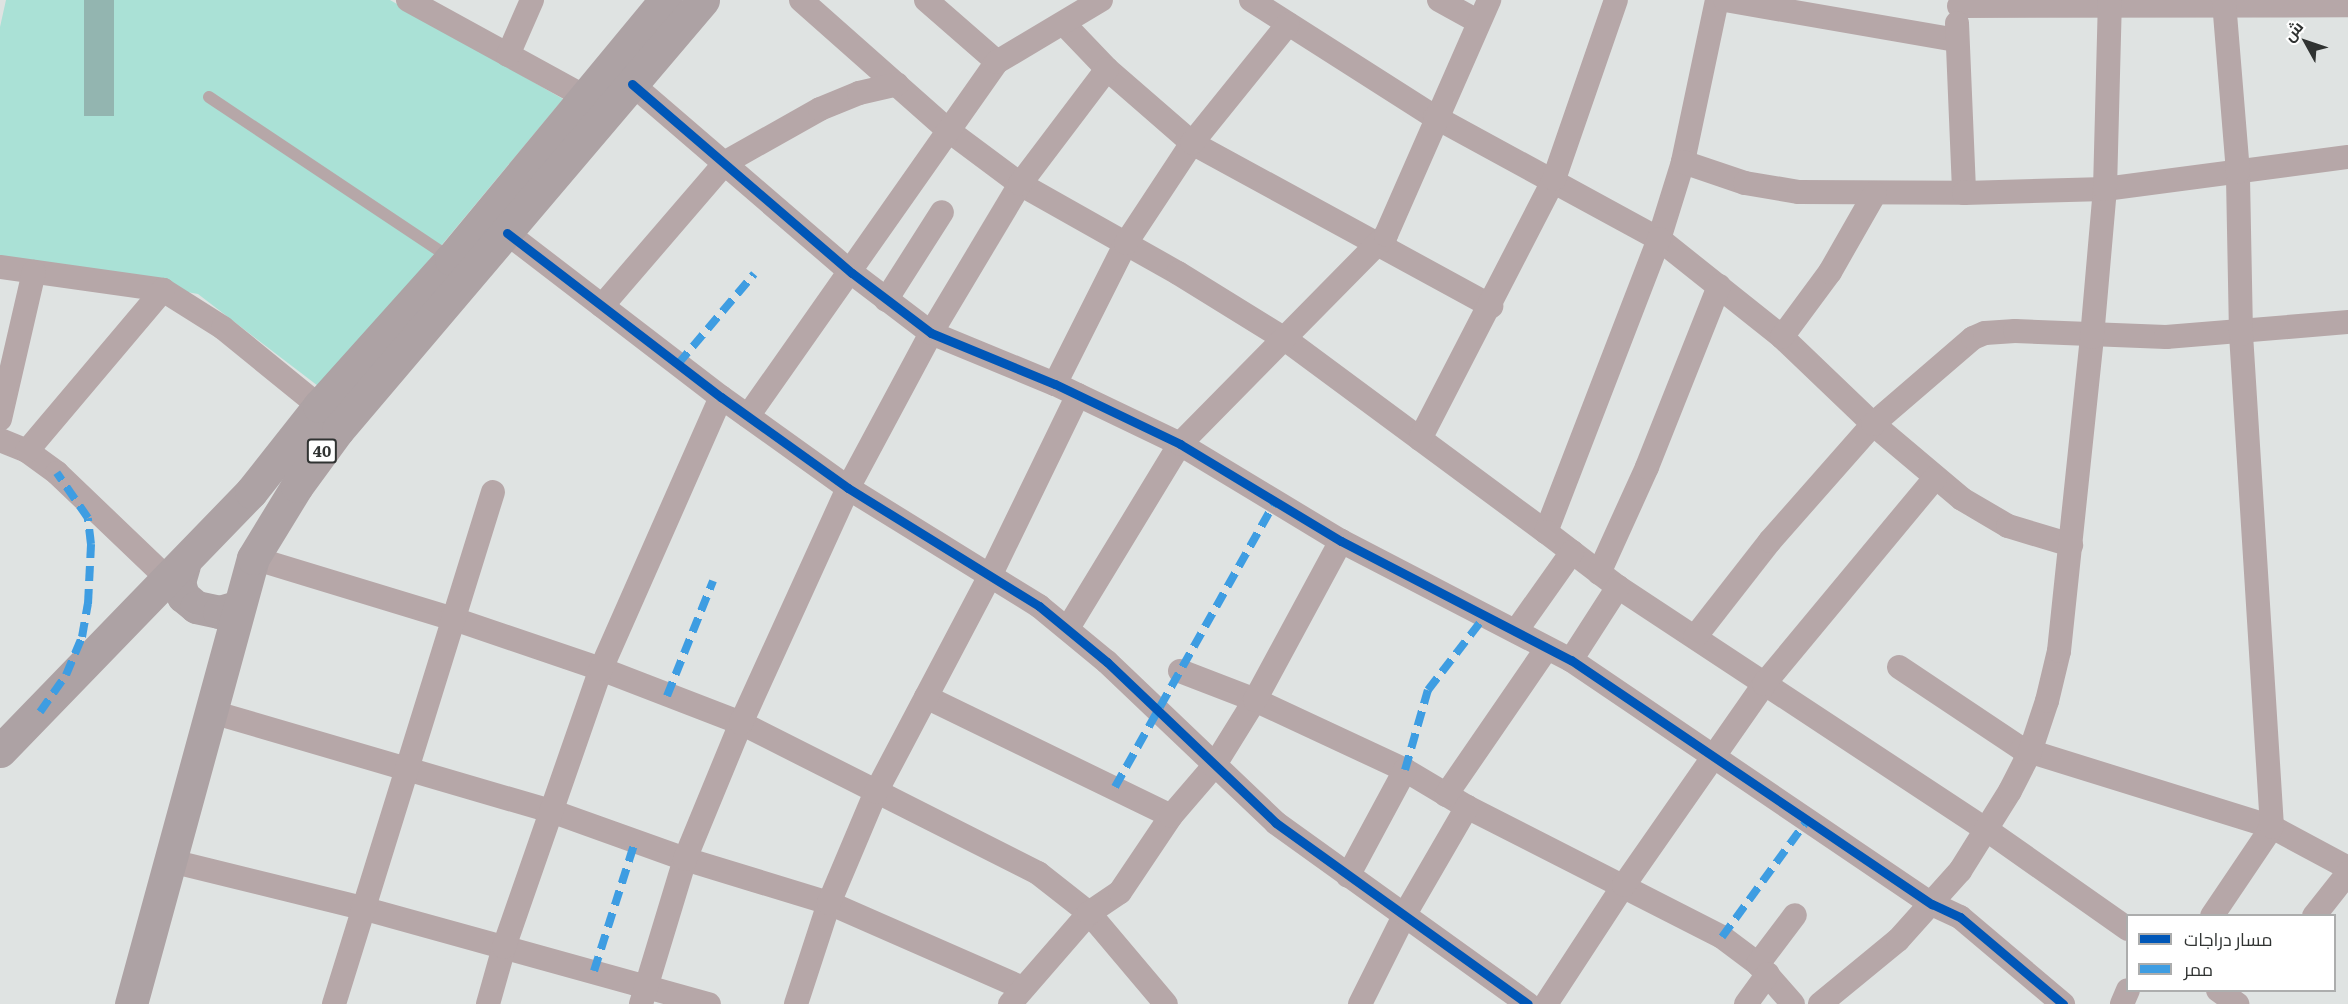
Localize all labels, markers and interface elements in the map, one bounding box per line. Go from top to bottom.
north arrow [2276,12,2336,72]
text: ش [2276,15,2308,46]
road number: 40 [306,439,338,463]
legend [2126,914,2336,992]
text: مسار دراجات [2184,925,2272,952]
text: ممر [2184,955,2213,982]

